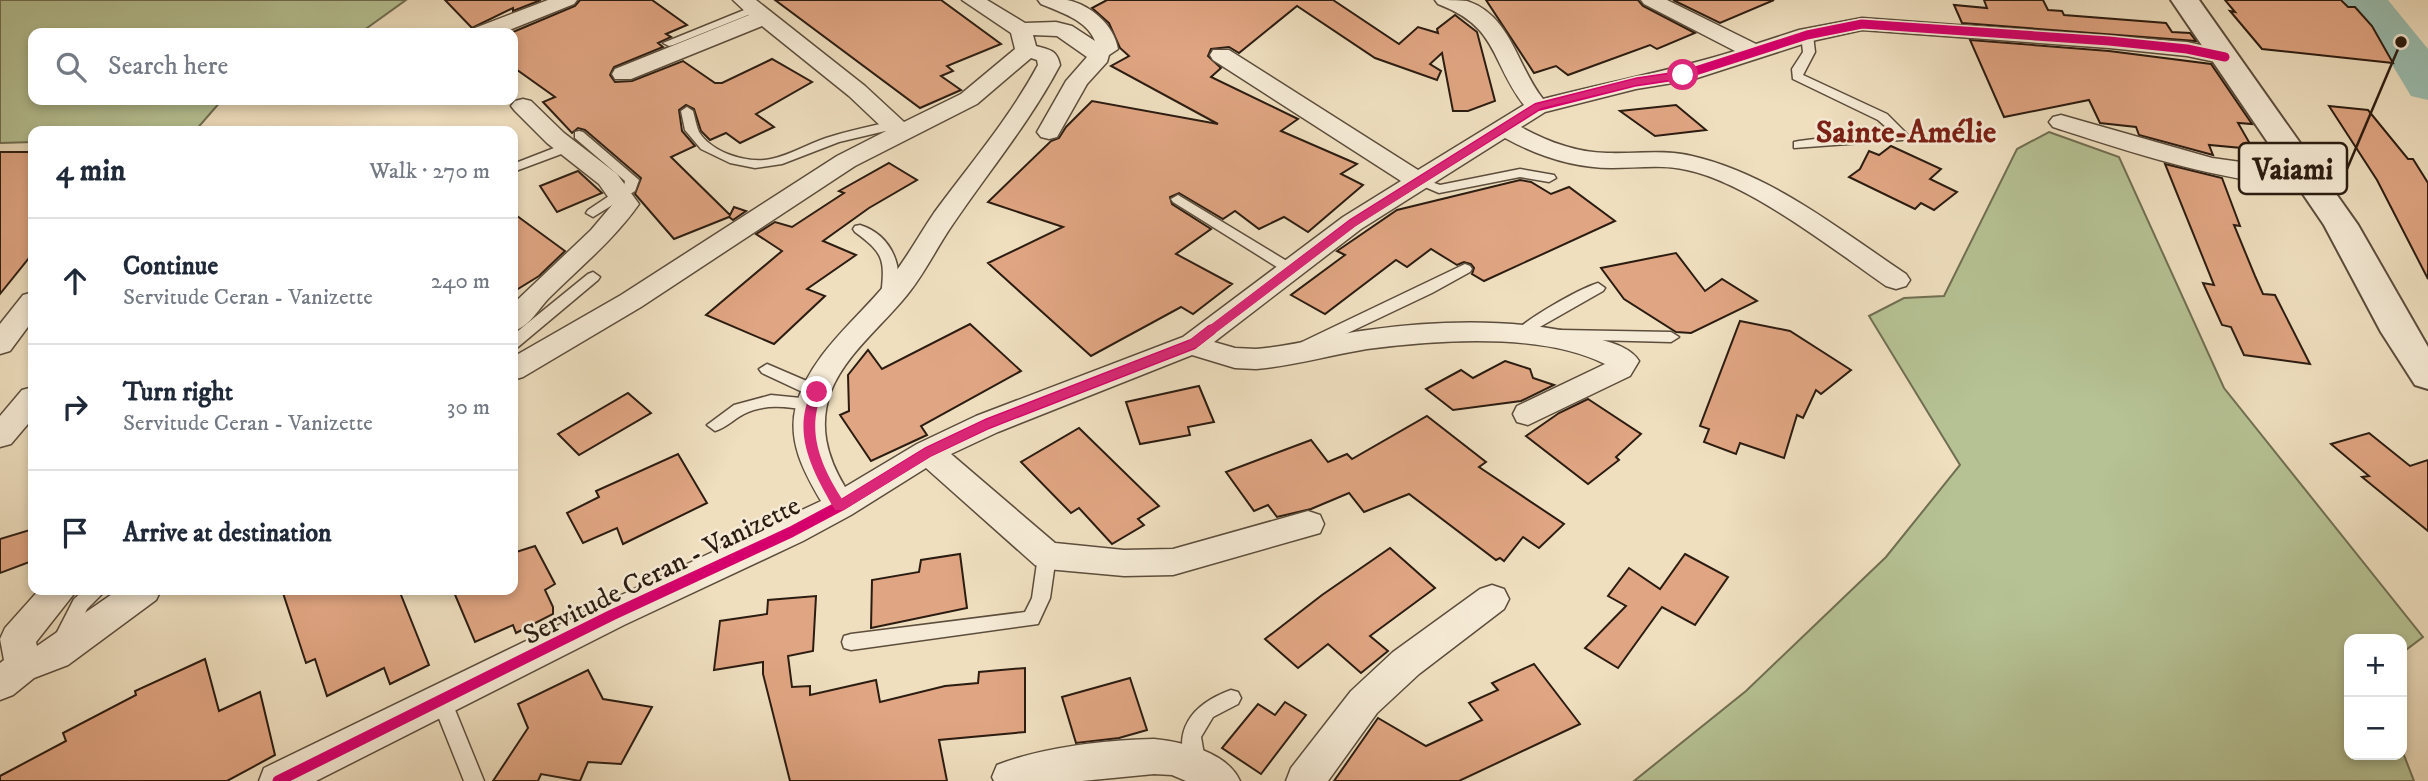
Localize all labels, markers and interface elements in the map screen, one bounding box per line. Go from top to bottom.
search box [28,28,518,105]
icon: search [52,48,90,86]
text: Search here [108,50,228,83]
route start [1667,59,1698,90]
district label: Sainte-Amélie [1816,113,1996,153]
callout: Vaiami [2239,143,2347,194]
text: Vaiami [2252,152,2334,189]
text: 4 min [56,153,126,190]
text: Walk · 270 m [369,157,490,186]
text: Continue [123,250,218,283]
icon: ahead [56,262,94,300]
text: 240 m [431,267,490,296]
text: Servitude Ceran - Vanizette [123,283,373,312]
text: Turn right [123,376,233,409]
route end [801,376,832,407]
icon: right [56,388,94,426]
text: 30 m [447,393,490,422]
text: Servitude Ceran - Vanizette [123,409,373,438]
street label: Servitude Ceran - Vanizette [517,488,806,653]
icon: arrive [56,514,94,552]
text: Arrive at destination [123,517,332,550]
map controls [2344,634,2407,760]
button: + [2344,634,2407,697]
button: − [2344,697,2407,760]

